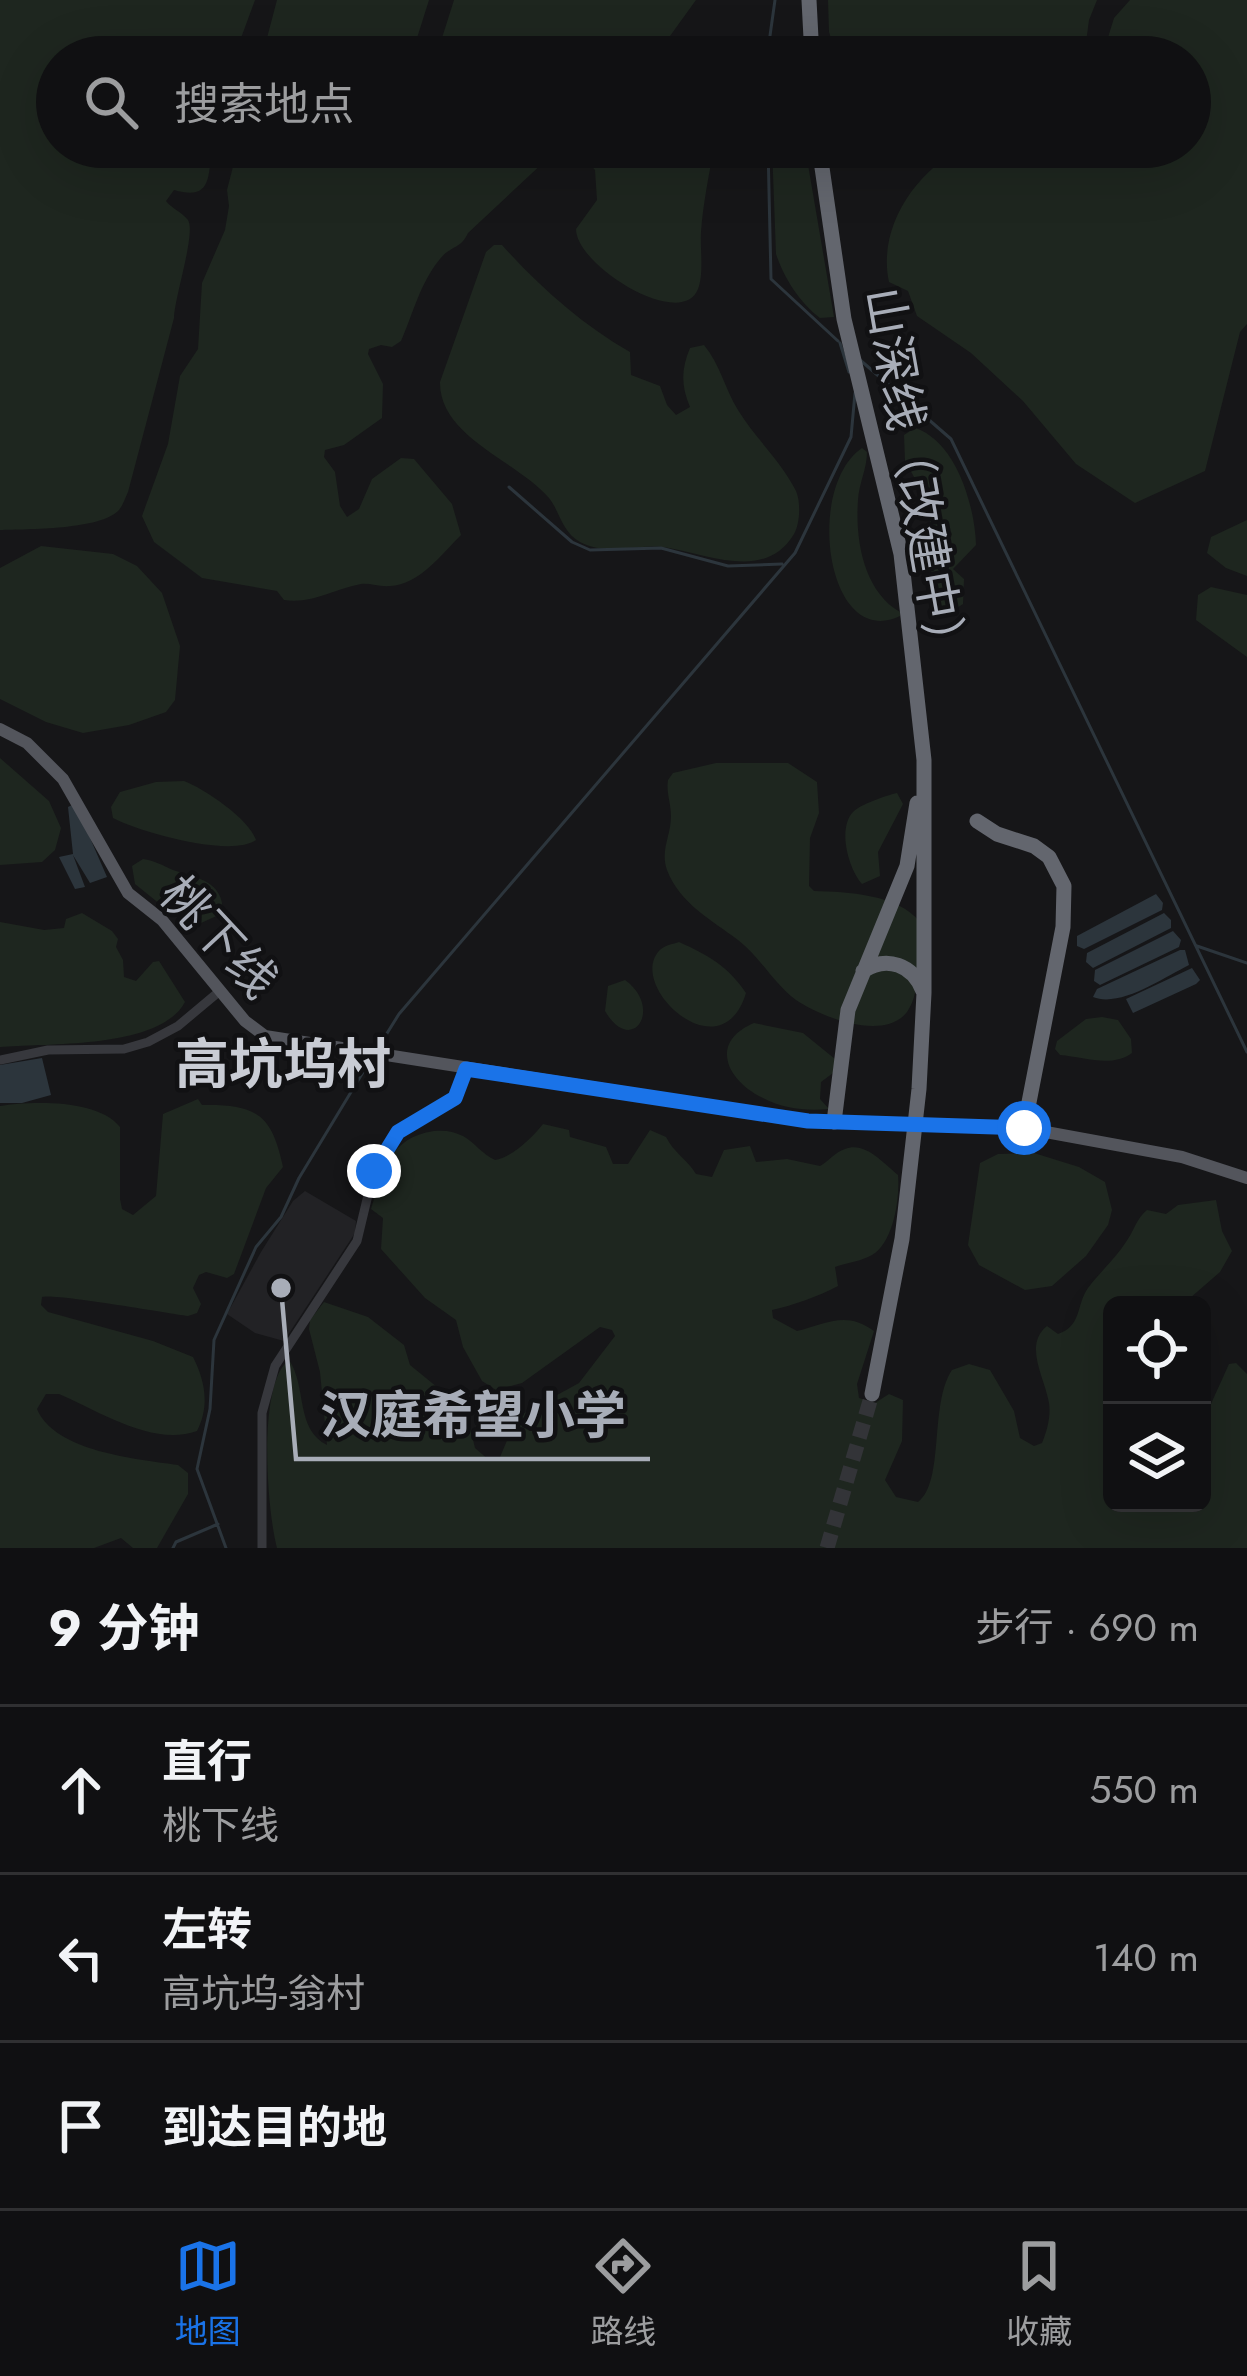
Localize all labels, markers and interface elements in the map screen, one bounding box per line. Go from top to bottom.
search box [36,36,1211,168]
icon: search [78,69,144,135]
text: 搜索地点 [174,72,354,137]
street label: 山深线（改建中） [848,282,983,672]
street label: 桃下线 [144,861,293,1014]
district label: 高坑坞村 [175,1025,391,1103]
route start [997,1101,1051,1155]
route end [347,1144,401,1198]
map controls [1103,1296,1211,1512]
button: locate [1103,1296,1211,1404]
callout: 汉庭希望小学 [296,1372,650,1459]
text: 汉庭希望小学 [320,1378,626,1452]
button: layers [1103,1404,1211,1512]
text: 9 分钟 [48,1591,199,1665]
text: 步行 · 690 m [975,1599,1199,1656]
text: 直行 [162,1729,252,1794]
icon: ahead [48,1757,114,1823]
text: 550 m [1089,1761,1199,1818]
text: 桃下线 [162,1797,279,1854]
text: 左转 [162,1897,252,1962]
icon: left [48,1925,114,1991]
text: 140 m [1093,1929,1199,1986]
text: 高坑坞-翁村 [162,1965,365,2022]
icon: arrive [48,2093,114,2159]
text: 到达目的地 [162,2095,387,2160]
tab: 地图 [175,2233,241,2355]
tab: 路线 [590,2233,656,2355]
tab: 收藏 [1006,2233,1072,2355]

